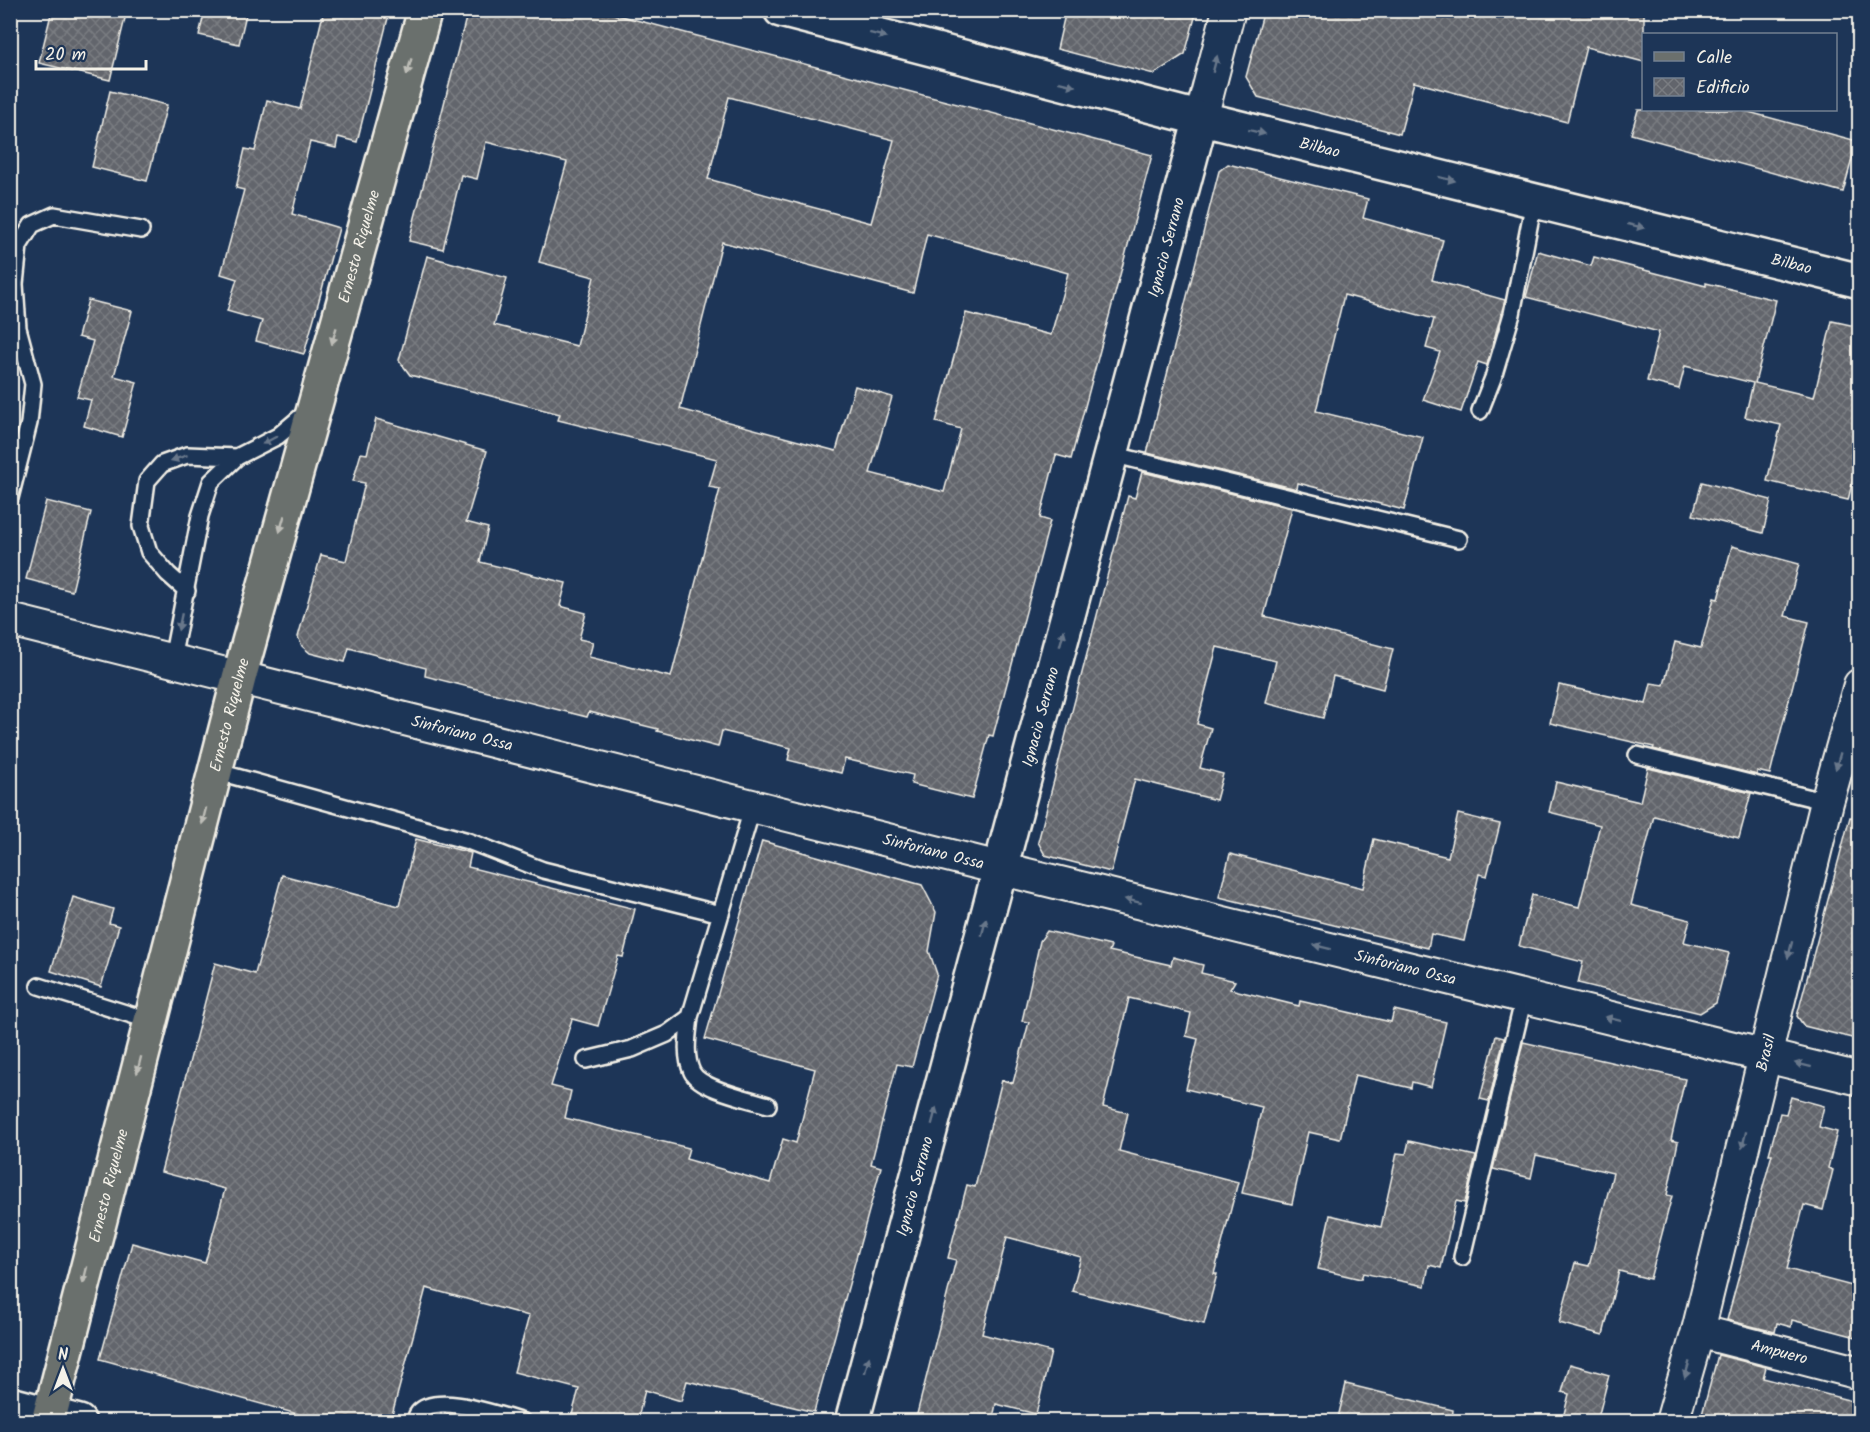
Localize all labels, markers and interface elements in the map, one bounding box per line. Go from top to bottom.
one-way arrow [869,31,887,41]
scale bar [36,33,146,71]
legend [1642,33,1837,111]
text: 20 m [45,41,86,70]
text: Calle [1696,44,1732,73]
one-way arrow [1211,55,1220,73]
one-way arrow [404,58,413,76]
text: Edificio [1696,74,1750,103]
one-way arrow [1058,80,1076,89]
one-way arrow [1248,128,1267,138]
street label: Bilbao [1297,131,1343,165]
one-way arrow [1438,175,1456,185]
street label: Ernesto Riquelme [331,187,387,306]
street label: Ignacio Serrano [1141,194,1192,300]
one-way arrow [1627,221,1645,231]
street label: Bilbao [1769,247,1814,281]
one-way arrow [329,327,339,345]
one-way arrow [261,435,278,445]
one-way arrow [170,454,188,463]
one-way arrow [277,515,286,533]
one-way arrow [175,612,184,631]
one-way arrow [1057,628,1067,647]
street label: Ernesto Riquelme [203,655,256,775]
street label: Ignacio Serrano [1015,664,1066,770]
street label: Sinforiano Ossa [409,709,515,758]
one-way arrow [1833,752,1842,770]
one-way arrow [198,806,208,825]
street label: Sinforiano Ossa [880,827,987,876]
one-way arrow [1123,895,1142,905]
one-way arrow [980,918,989,936]
one-way arrow [1785,941,1795,959]
one-way arrow [1313,942,1331,952]
street label: Sinforiano Ossa [1352,943,1459,992]
one-way arrow [1604,1013,1623,1023]
street label: Brasil [1749,1032,1782,1074]
one-way arrow [134,1056,144,1075]
one-way arrow [1794,1059,1812,1069]
one-way arrow [929,1107,939,1125]
street label: Ernesto Riquelme [82,1126,135,1245]
one-way arrow [1739,1130,1749,1149]
street label: Ignacio Serrano [890,1133,940,1239]
one-way arrow [80,1265,90,1284]
street label: Ampuero [1748,1333,1810,1371]
north arrow [33,1339,93,1399]
text: N [58,1343,68,1368]
one-way arrow [863,1356,872,1374]
one-way arrow [1682,1361,1691,1379]

